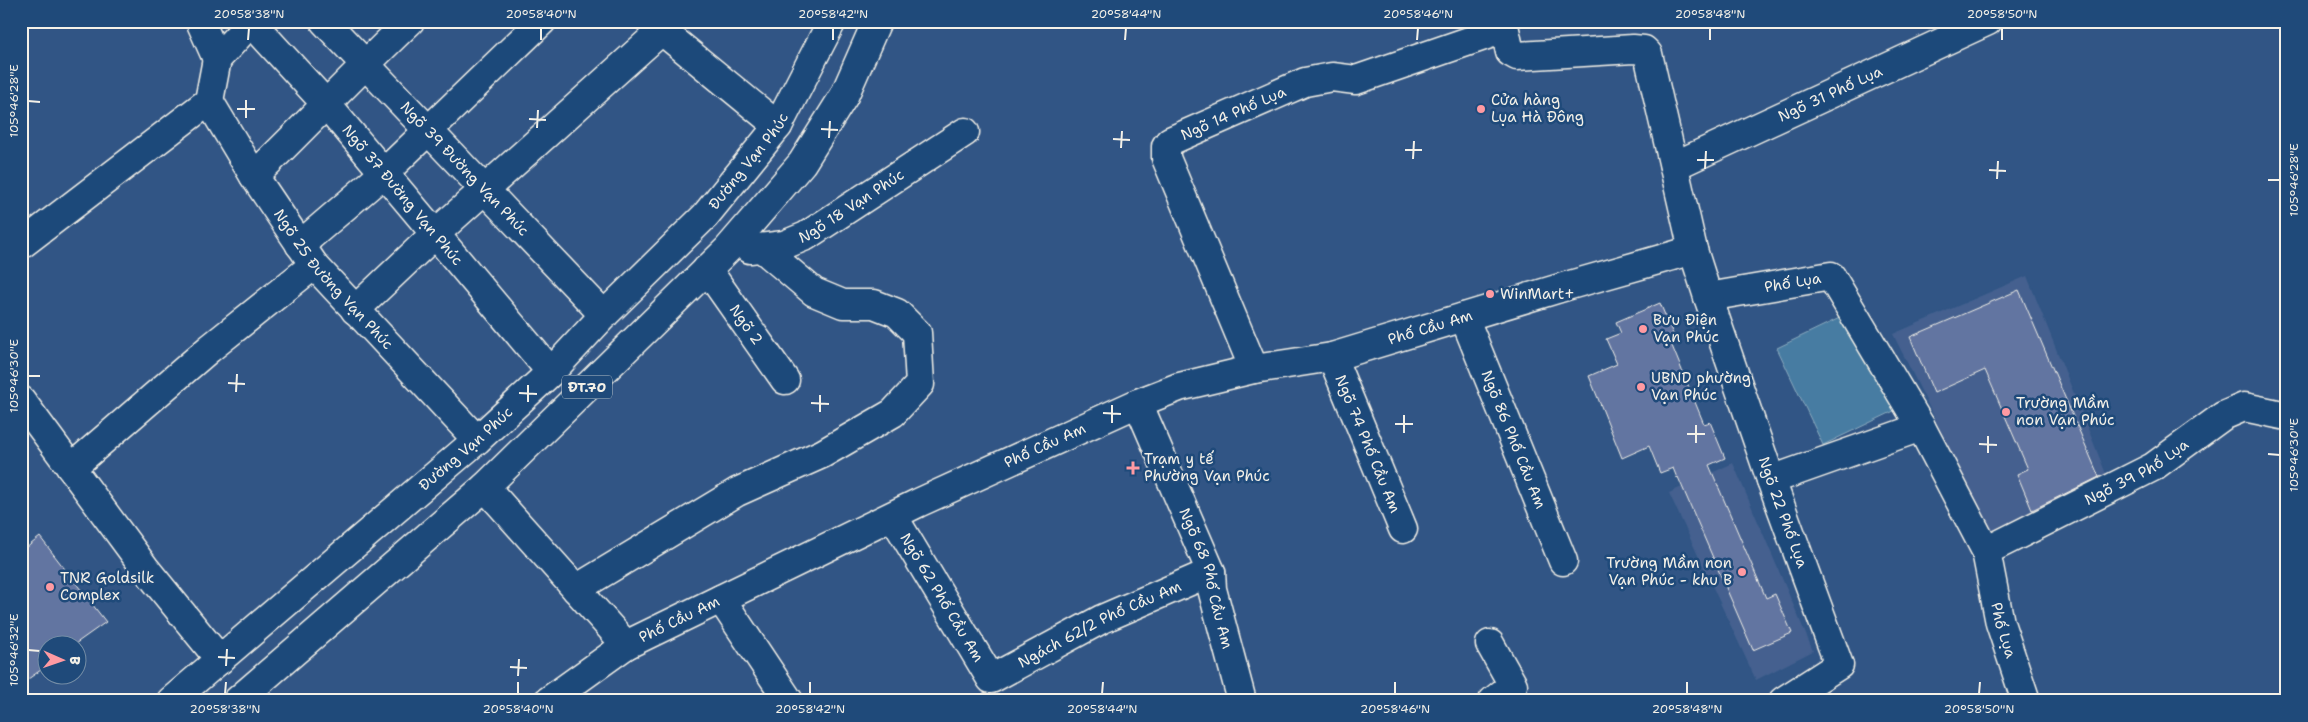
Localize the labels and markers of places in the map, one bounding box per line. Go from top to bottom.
place label: Cửa hàng Lụa Hà Đông [1491,90,1584,127]
marker: Cửa hàng Lụa Hà Đông [1475,103,1487,115]
place label: WinMart+ [1500,284,1575,304]
marker: WinMart+ [1484,288,1496,300]
place label: Bưu Điện Vạn Phúc [1653,310,1719,347]
marker: Bưu Điện Vạn Phúc [1637,323,1649,335]
place label: UBND phường Vạn Phúc [1651,368,1751,405]
marker: UBND phường Vạn Phúc [1635,381,1647,393]
place label: Trường Mầm non Vạn Phúc [2016,393,2115,430]
marker: Trường Mầm non Vạn Phúc [2000,406,2012,418]
place label: Trạm y tế Phường Vạn Phúc [1144,449,1270,486]
marker: Trạm y tế Phường Vạn Phúc [1126,461,1140,475]
place label: Trường Mầm non Vạn Phúc - khu B [1606,553,1732,590]
marker: Trường Mầm non Vạn Phúc - khu B [1736,566,1748,578]
place label: TNR Goldsilk Complex [60,568,154,605]
marker: TNR Goldsilk Complex [44,581,56,593]

